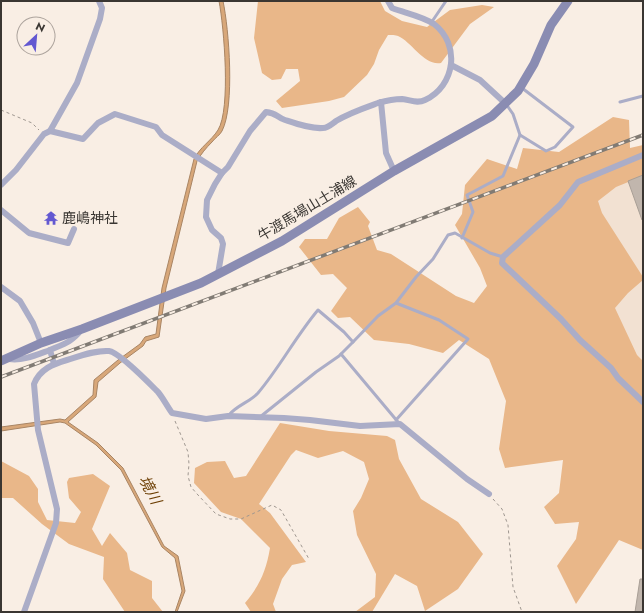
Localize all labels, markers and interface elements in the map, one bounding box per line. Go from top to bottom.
north arrow [16,16,56,56]
text: N [33,18,48,36]
street label: 牛渡馬場山土浦線 [254,171,360,245]
place label: 鹿嶋神社 [62,208,118,228]
temple icon: 鹿嶋神社 [43,210,59,226]
water label: 境川 [133,472,168,510]

